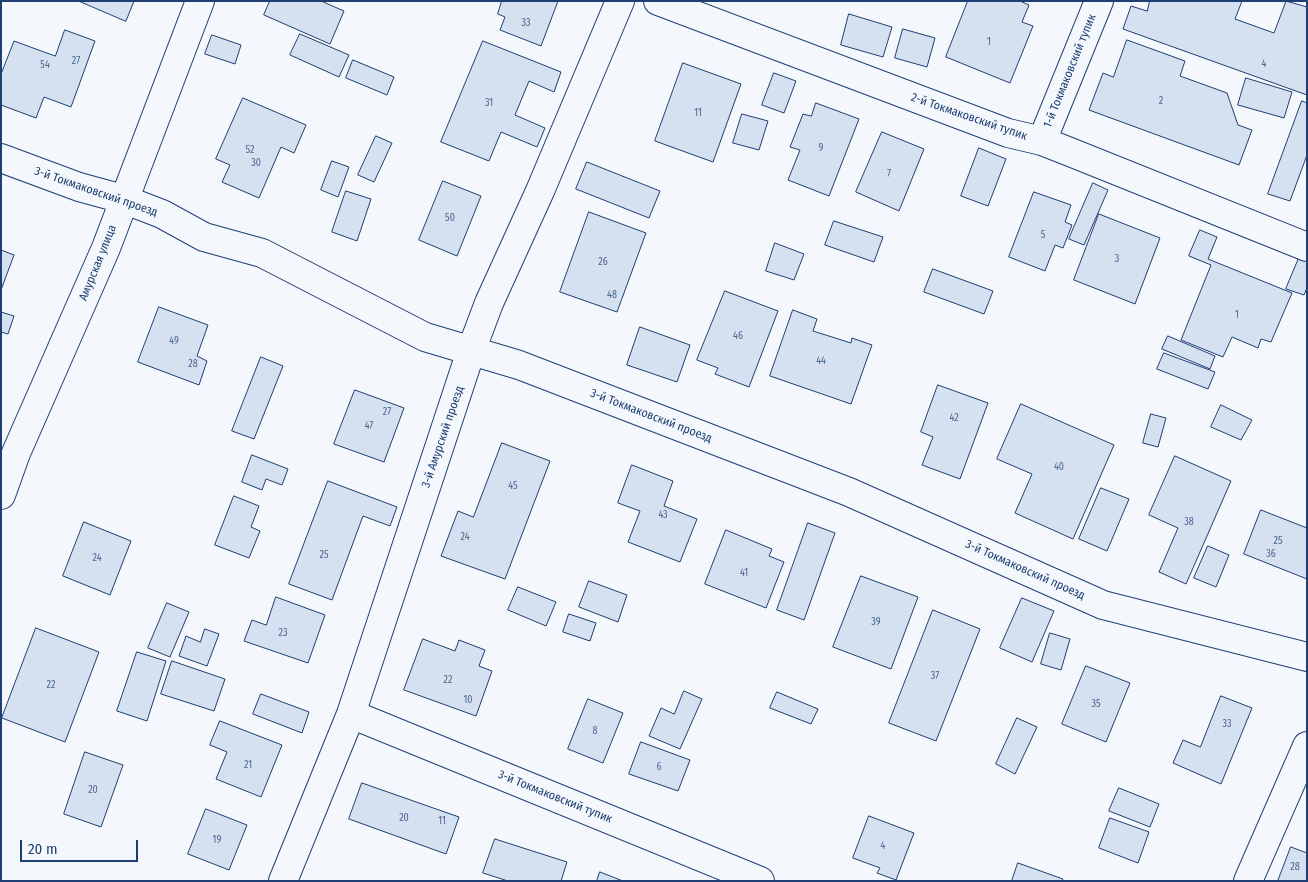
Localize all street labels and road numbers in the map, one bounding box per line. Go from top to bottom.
street label: 1-й Токмаковский тупик [1041,12,1099,130]
street label: 2-й Токмаковский тупик [909,90,1029,144]
street label: 3-й Токмаковский проезд [32,164,160,220]
street label: Амурская улица [76,223,120,303]
street label: 3-й Амурский проезд [419,384,467,490]
street label: 3-й Токмаковский проезд [588,386,714,446]
street label: 3-й Токмаковский проезд [963,537,1087,603]
street label: 3-й Токмаковский тупик [496,767,614,827]

